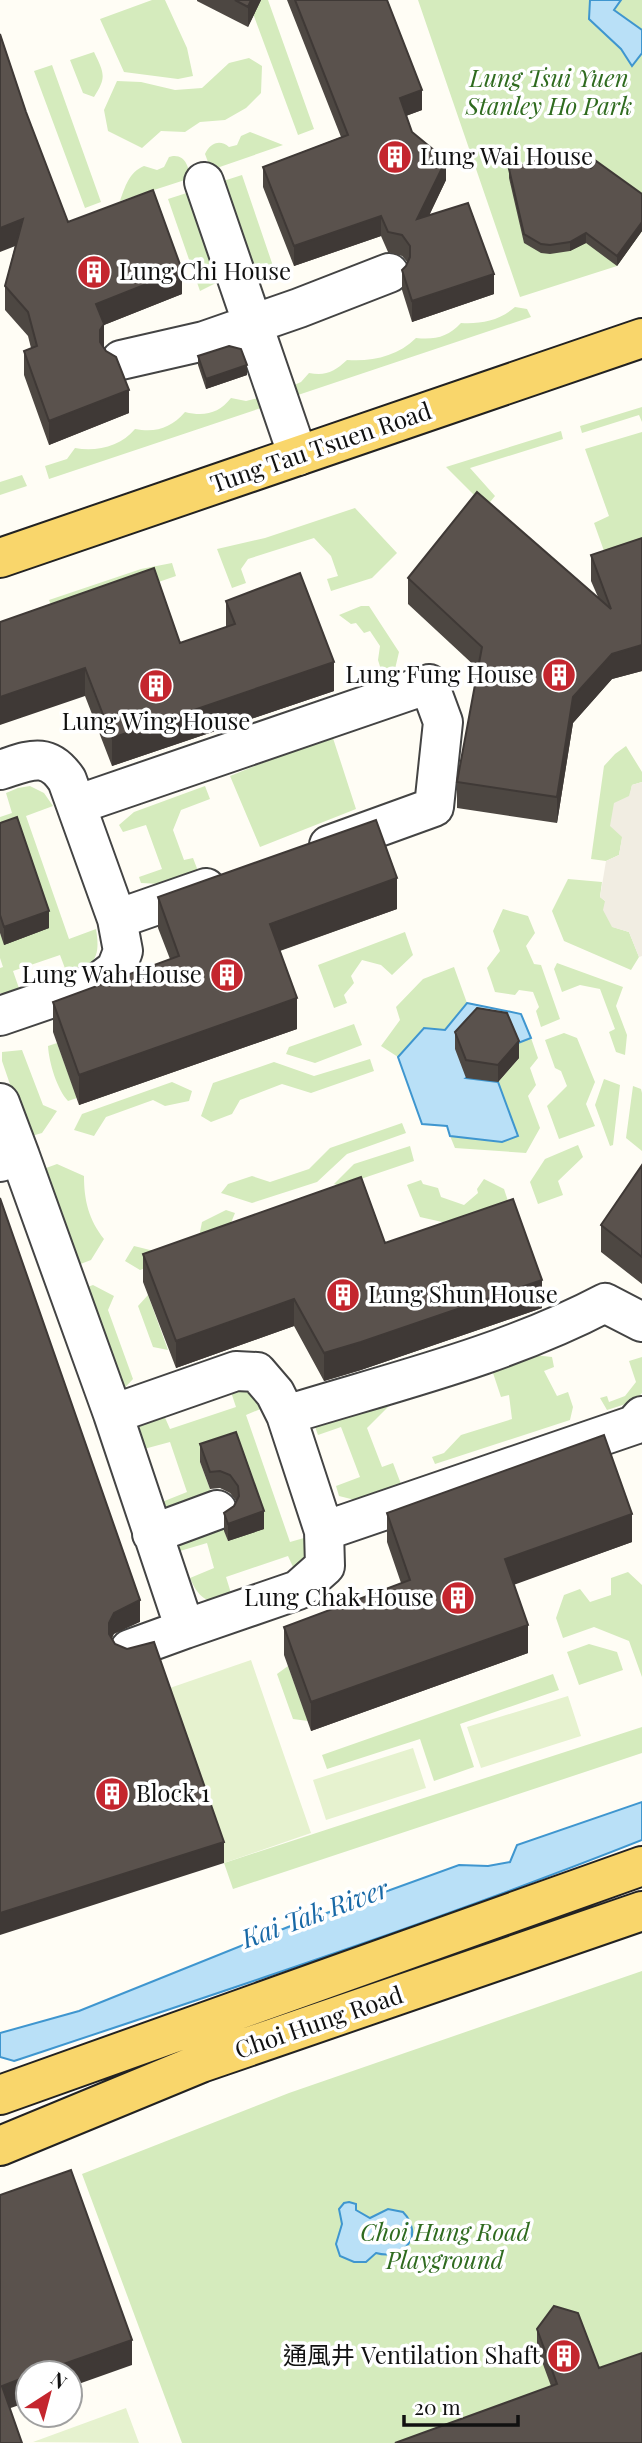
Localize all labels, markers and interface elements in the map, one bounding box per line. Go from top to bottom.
park label: Lung Tsui Yuen Stanley Ho Park [465,61,632,121]
building icon: Lung Wai House [376,138,414,176]
place label: Lung Wai House [420,139,593,171]
building icon: Lung Chi House [75,253,113,291]
place label: Lung Chi House [119,254,291,286]
street label: Tung Tau Tsuen Road [206,393,435,499]
building icon: Lung Fung House [540,656,578,694]
place label: Lung Fung House [345,657,534,689]
building icon: Lung Wing House [137,667,175,705]
place label: Lung Wing House [62,704,250,736]
building icon: Lung Wah House [208,956,246,994]
place label: Lung Wah House [22,957,202,989]
building icon: Lung Shun House [324,1276,362,1314]
place label: Lung Shun House [368,1277,558,1309]
building icon: Lung Chak House [439,1579,477,1617]
place label: Lung Chak House [244,1580,434,1612]
building icon: Block 1 [93,1775,131,1813]
place label: Block 1 [136,1776,210,1808]
water label: Kai Tak River [235,1870,394,1956]
street label: Choi Hung Road [230,1977,407,2065]
park label: Choi Hung Road Playground [360,2215,531,2275]
building icon: 通風井 Ventilation Shaft [545,2337,583,2375]
place label: 通風井 Ventilation Shaft [283,2338,540,2370]
north arrow [14,2359,84,2429]
text: N [46,2365,73,2394]
scale bar [404,2384,518,2428]
text: 20 m [414,2392,461,2420]

